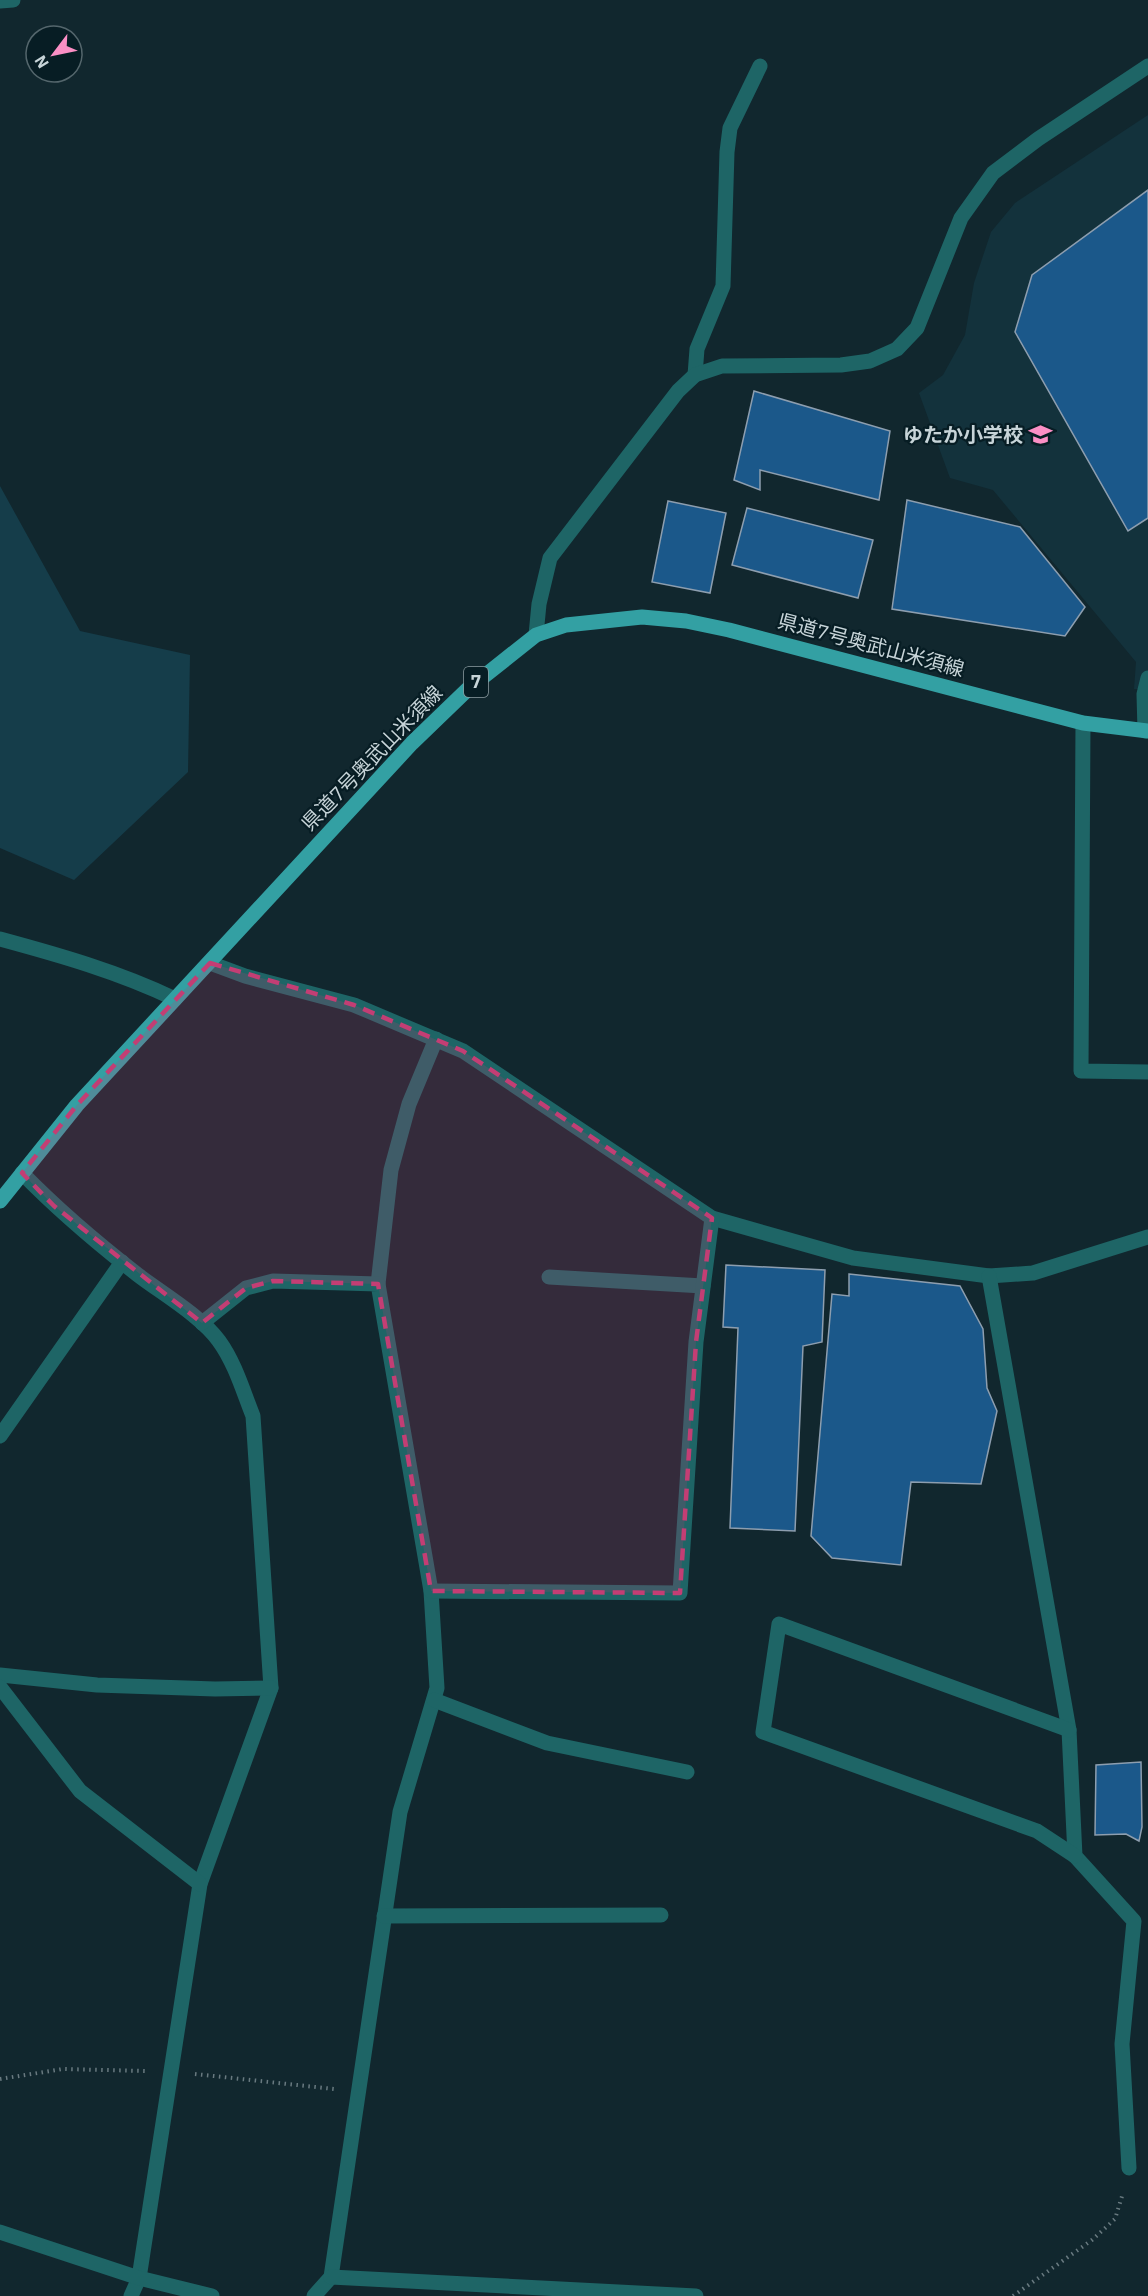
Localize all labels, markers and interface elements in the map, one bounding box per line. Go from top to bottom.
north arrow [24,24,84,84]
text: N [30,52,53,72]
place label: ゆたか小学校 [903,421,1023,448]
school or university icon: ゆたか小学校 [1028,422,1054,448]
street label: 県道7号奥武山米須線 [775,607,967,682]
road number: 7 [464,667,488,697]
street label: 県道7号奥武山米須線 [295,679,448,836]

